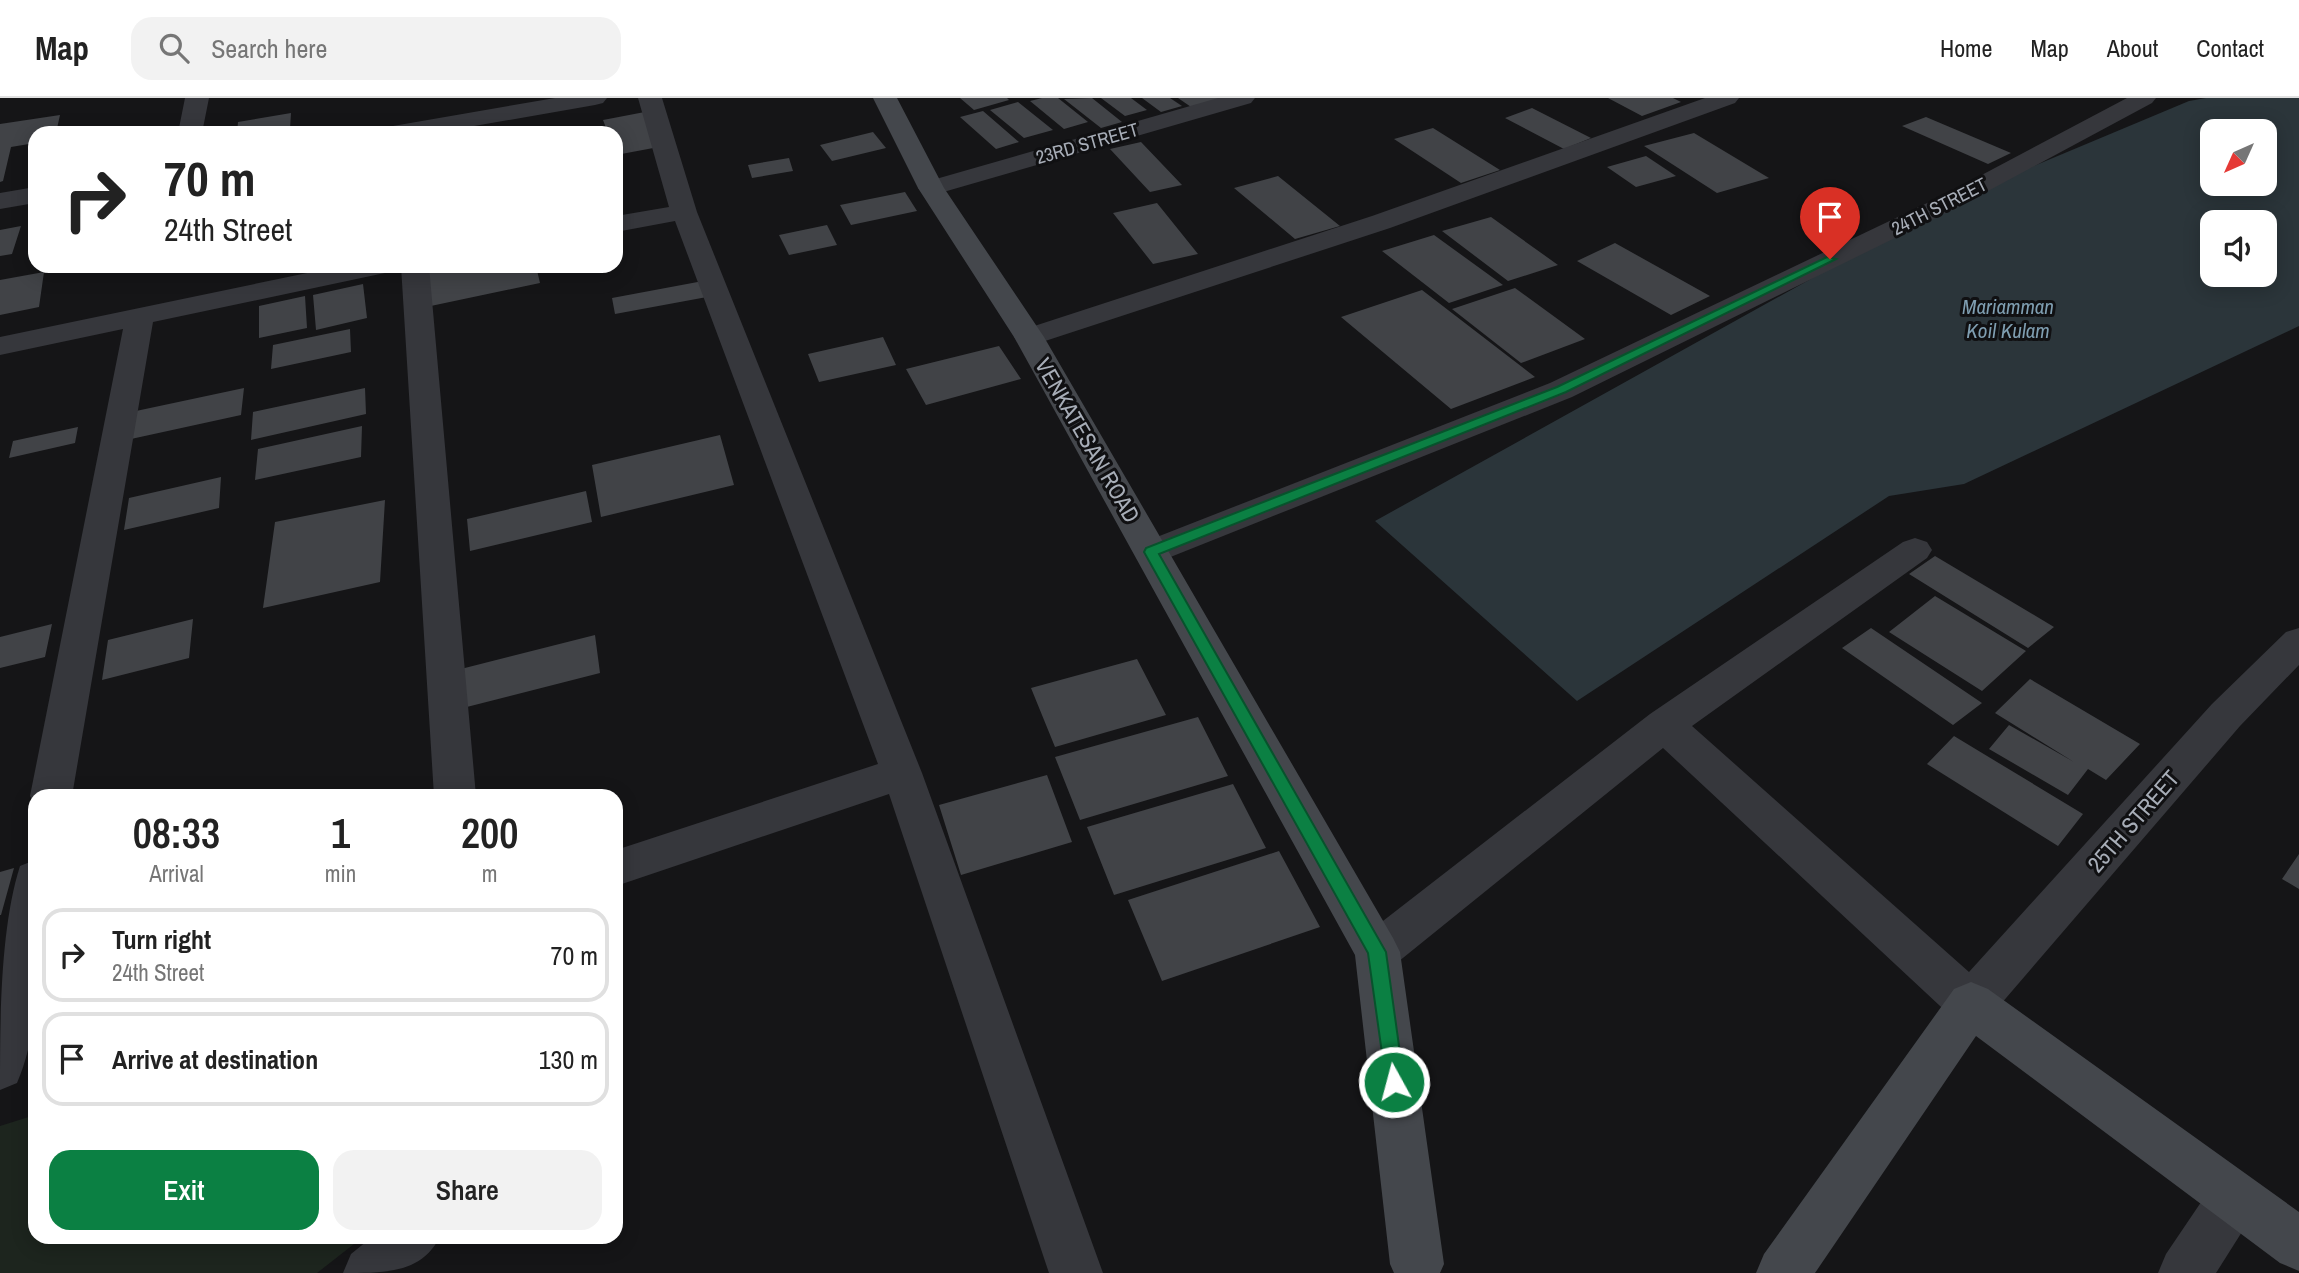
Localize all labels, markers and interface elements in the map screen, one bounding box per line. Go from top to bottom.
search box [131,17,621,80]
text: Map [35,26,89,70]
icon: search [155,29,193,67]
text: Search here [211,31,327,66]
text: Home [1940,32,1992,64]
text: Map [2030,32,2069,64]
text: About [2107,32,2158,64]
text: Contact [2196,32,2264,64]
street label: 23RD STREET [1033,116,1142,170]
north arrow [2200,119,2277,196]
map controls [2200,119,2277,287]
text: 70 m [164,145,256,211]
icon: right [49,154,140,245]
street label: 24TH STREET [1887,171,1992,241]
pin [1800,187,1860,259]
icon: arrive [1811,198,1849,236]
text: 24th Street [164,208,292,251]
button: sound [2200,210,2277,287]
water label: Mariamman Koil Kulam [1962,292,2054,345]
street label: VENKATESAN ROAD [1028,352,1148,528]
street label: 25TH STREET [2080,763,2186,879]
text: 08:33 [133,805,220,861]
text: 1 [331,805,350,861]
text: 200 [461,805,518,861]
text: Arrival [149,858,204,889]
text: min [325,858,356,889]
text: m [482,858,497,889]
text: Turn right [112,922,211,957]
icon: right [53,936,91,974]
text: 70 m [551,938,598,973]
text: 24th Street [112,957,204,988]
icon: arrive [53,1040,91,1078]
text: Arrive at destination [112,1042,318,1077]
text: 130 m [539,1042,598,1077]
position arrow [1357,1045,1431,1119]
button: Exit [49,1150,319,1230]
button: Share [333,1150,602,1230]

